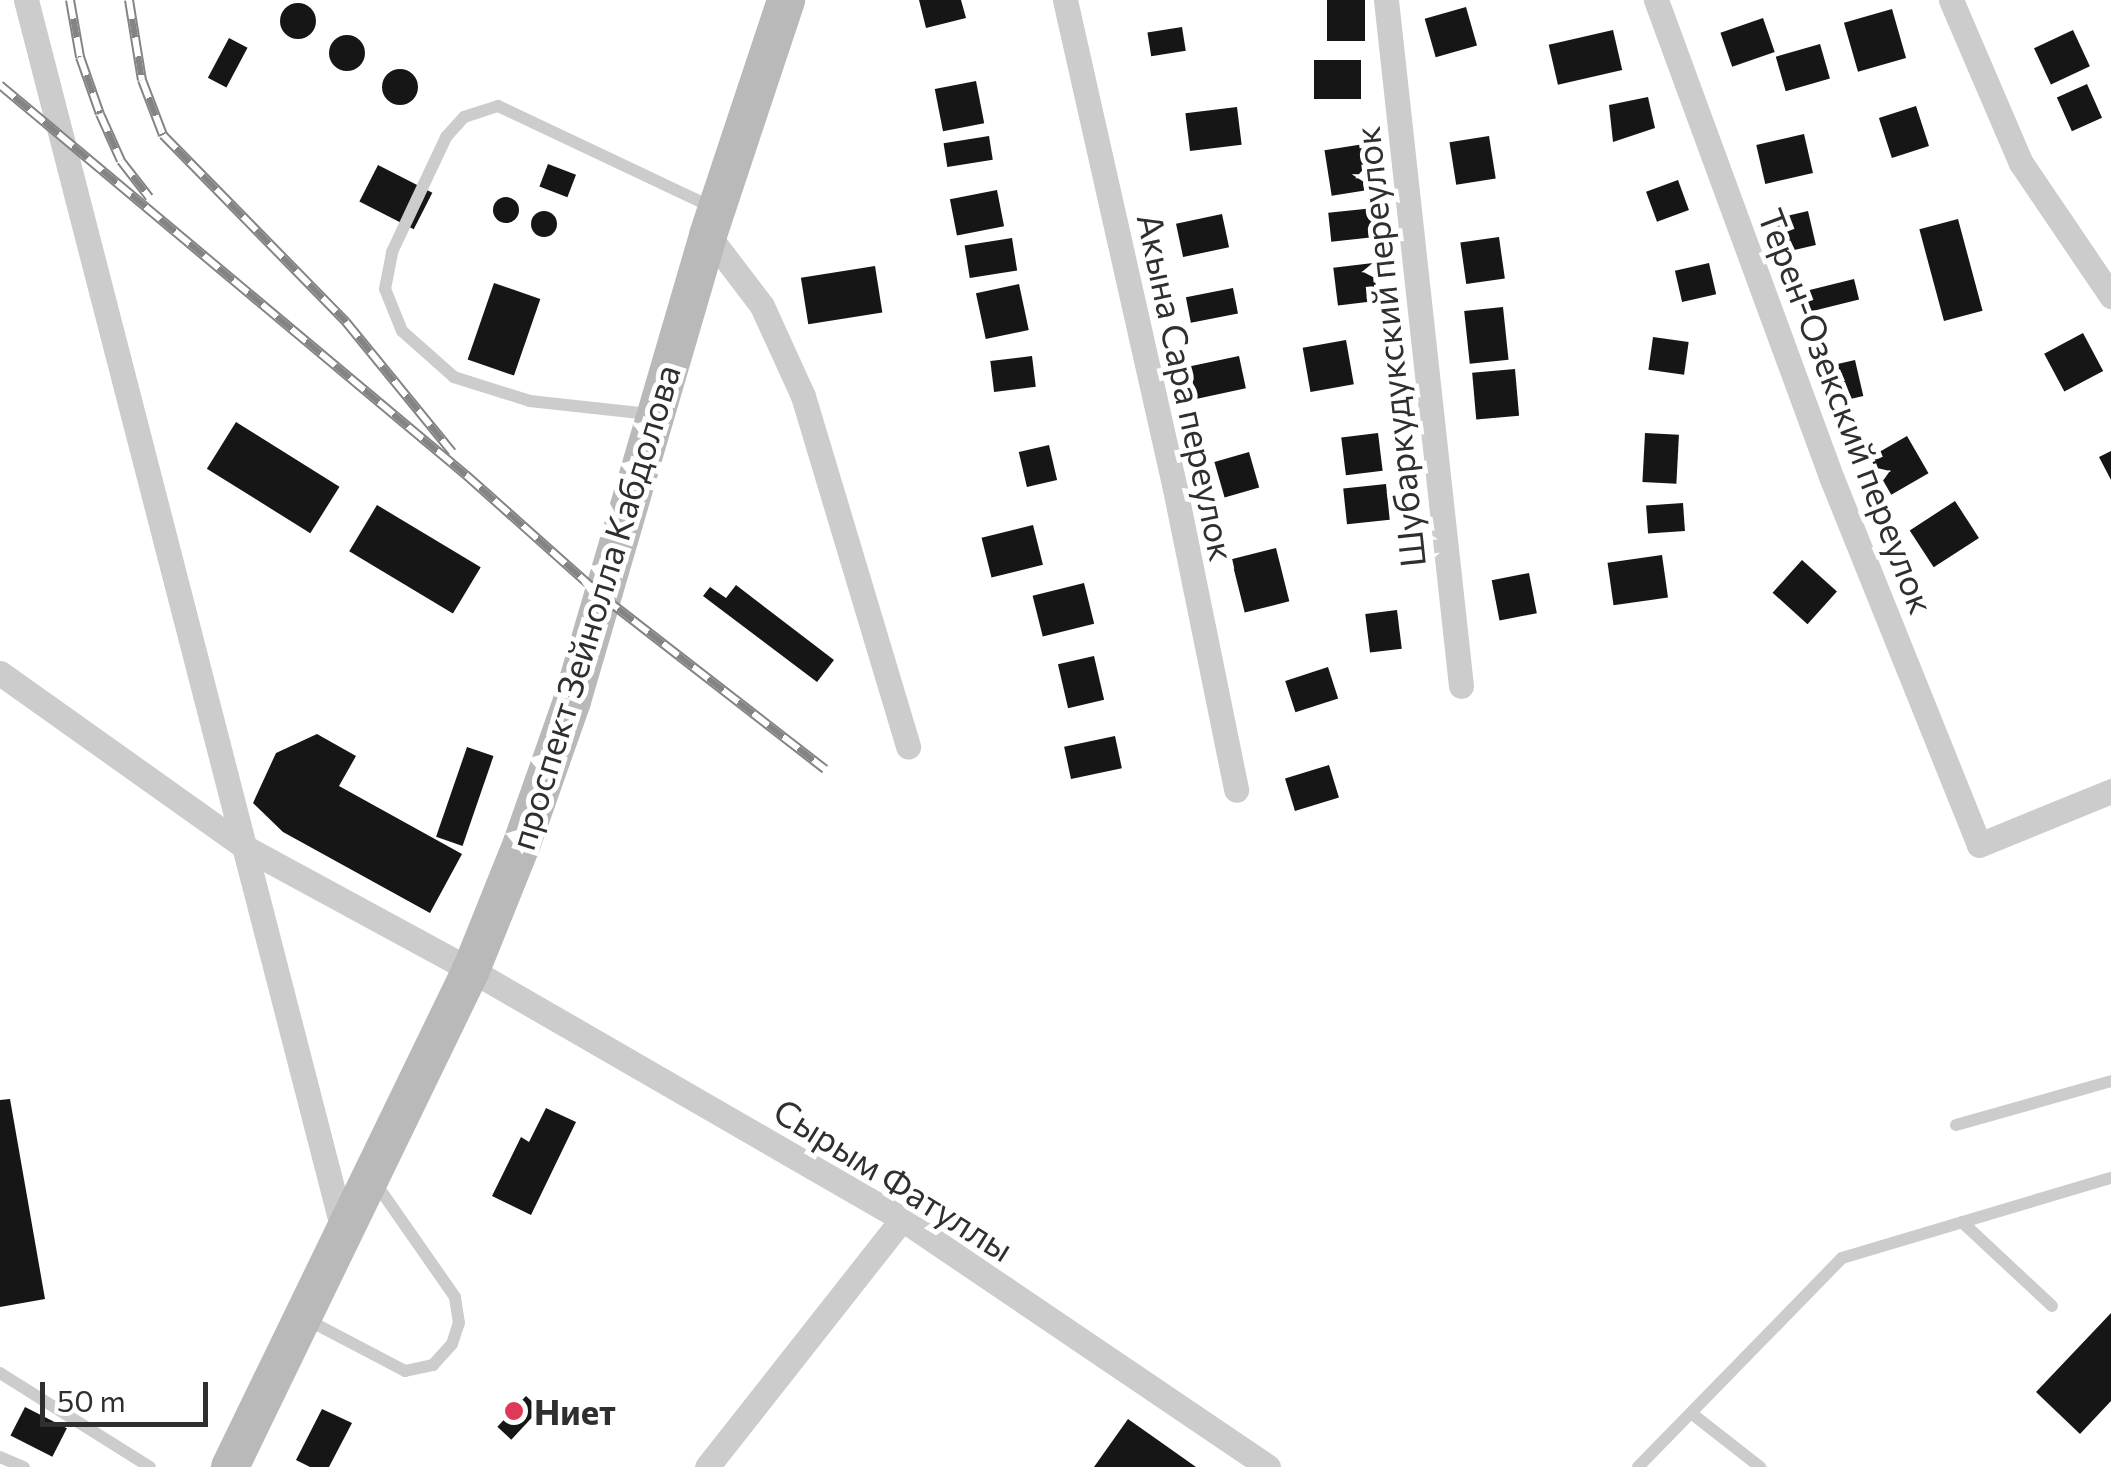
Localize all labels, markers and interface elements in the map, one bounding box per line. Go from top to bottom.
street label: Шубаркудукский переулок [1345,124,1433,570]
street label: Терен-Озекский переулок [1750,203,1944,619]
street label: Акына Сара переулок [1130,209,1244,565]
street label: проспект Зейнолла Кабдолова [500,359,688,855]
street label: Сырым Фатуллы [767,1089,1021,1269]
scale bar [45,1362,212,1424]
text: 50 m [57,1381,126,1418]
place label: Ниет [534,1390,616,1432]
marker: Ниет [503,1400,525,1422]

